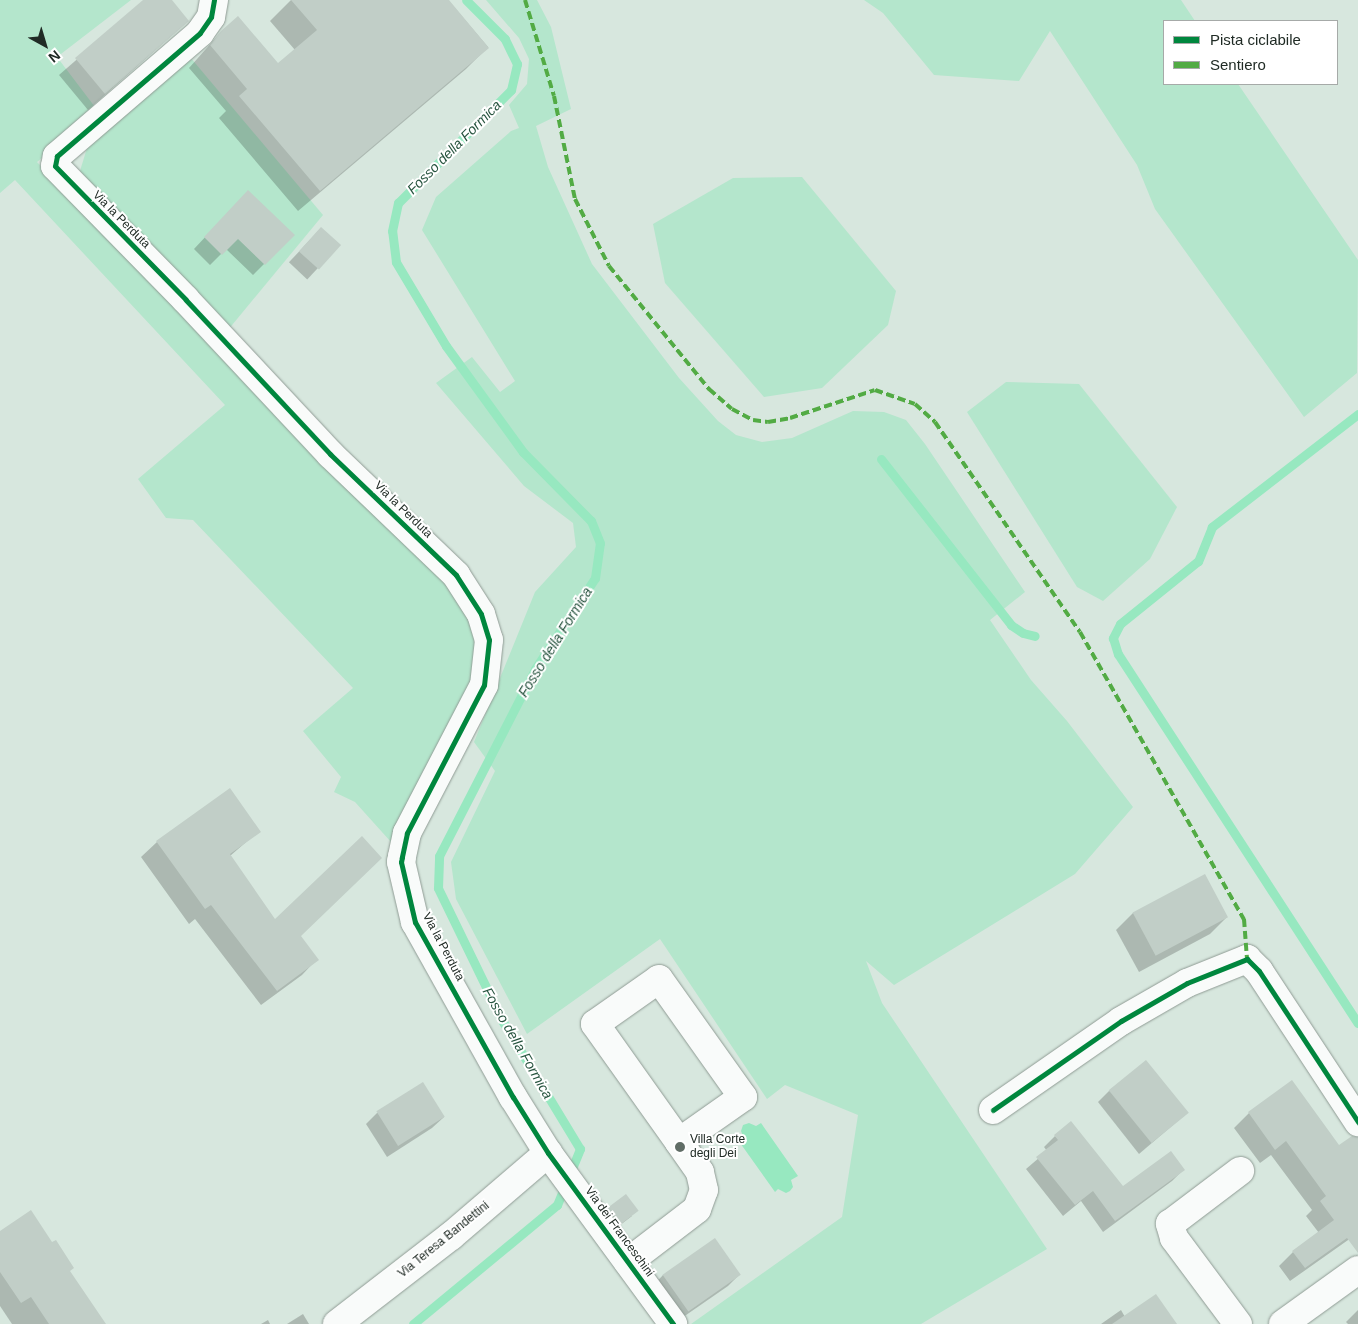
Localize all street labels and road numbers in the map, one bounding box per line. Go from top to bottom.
street label: Via la Perduta [89,188,153,252]
street label: Via la Perduta [371,479,435,541]
street label: Via la Perduta [419,910,467,984]
street label: Via dei Franceschini [581,1184,657,1280]
street label: Via Teresa Bandettini [395,1199,493,1281]

